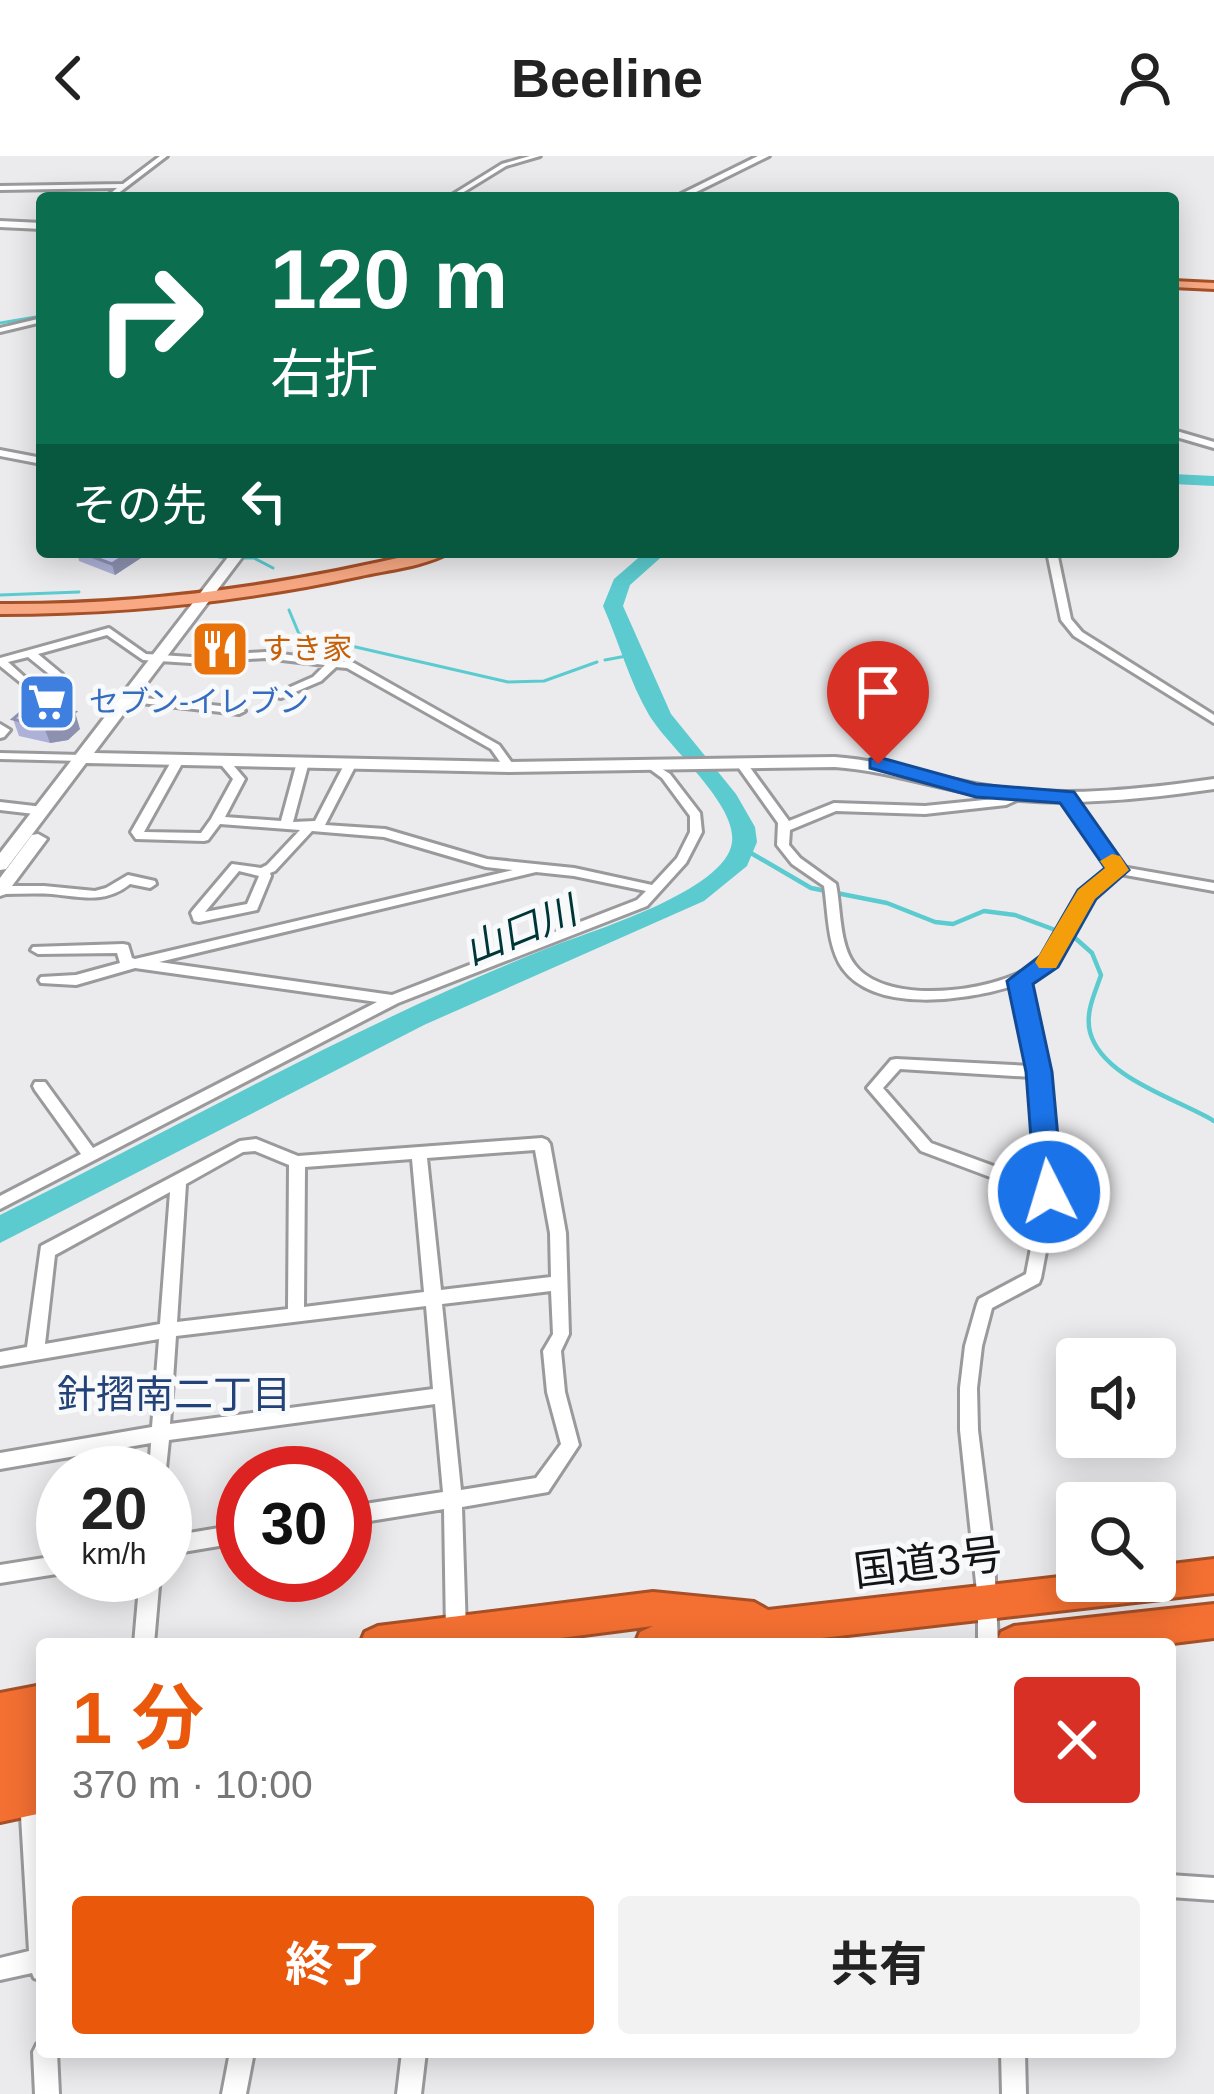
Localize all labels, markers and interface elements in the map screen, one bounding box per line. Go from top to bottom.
icon: back [36,45,102,111]
icon: person [1112,45,1178,111]
text: Beeline [511,48,703,108]
text: 120 m [270,232,508,326]
icon: right [72,240,228,396]
text: 右折 [270,344,378,404]
icon: left [231,468,297,534]
text: その先 [72,480,207,531]
restaurant icon: すき家 [189,618,251,680]
place label: すき家 [262,632,352,665]
pin [827,641,929,764]
icon: arrive [845,659,911,725]
supermarket icon: セブン-イレブン [16,671,78,733]
place label: セブン-イレブン [89,685,309,718]
water label: 山口川 [458,887,586,972]
position arrow [986,1129,1112,1255]
map controls [1056,1338,1176,1602]
button: sound [1056,1338,1176,1458]
district label: 針摺南二丁目 [57,1373,291,1416]
speed limit sign: 30 [216,1446,372,1602]
text: 20 [81,1475,147,1542]
button: search [1056,1482,1176,1602]
street label: 国道3号 [851,1530,1005,1595]
text: km/h [81,1537,147,1570]
button: close [1014,1677,1140,1803]
text: 1 分 [72,1678,204,1758]
text: 370 m · 10:00 [72,1763,313,1806]
button: 終了 [72,1896,594,2034]
button: 共有 [618,1896,1140,2034]

